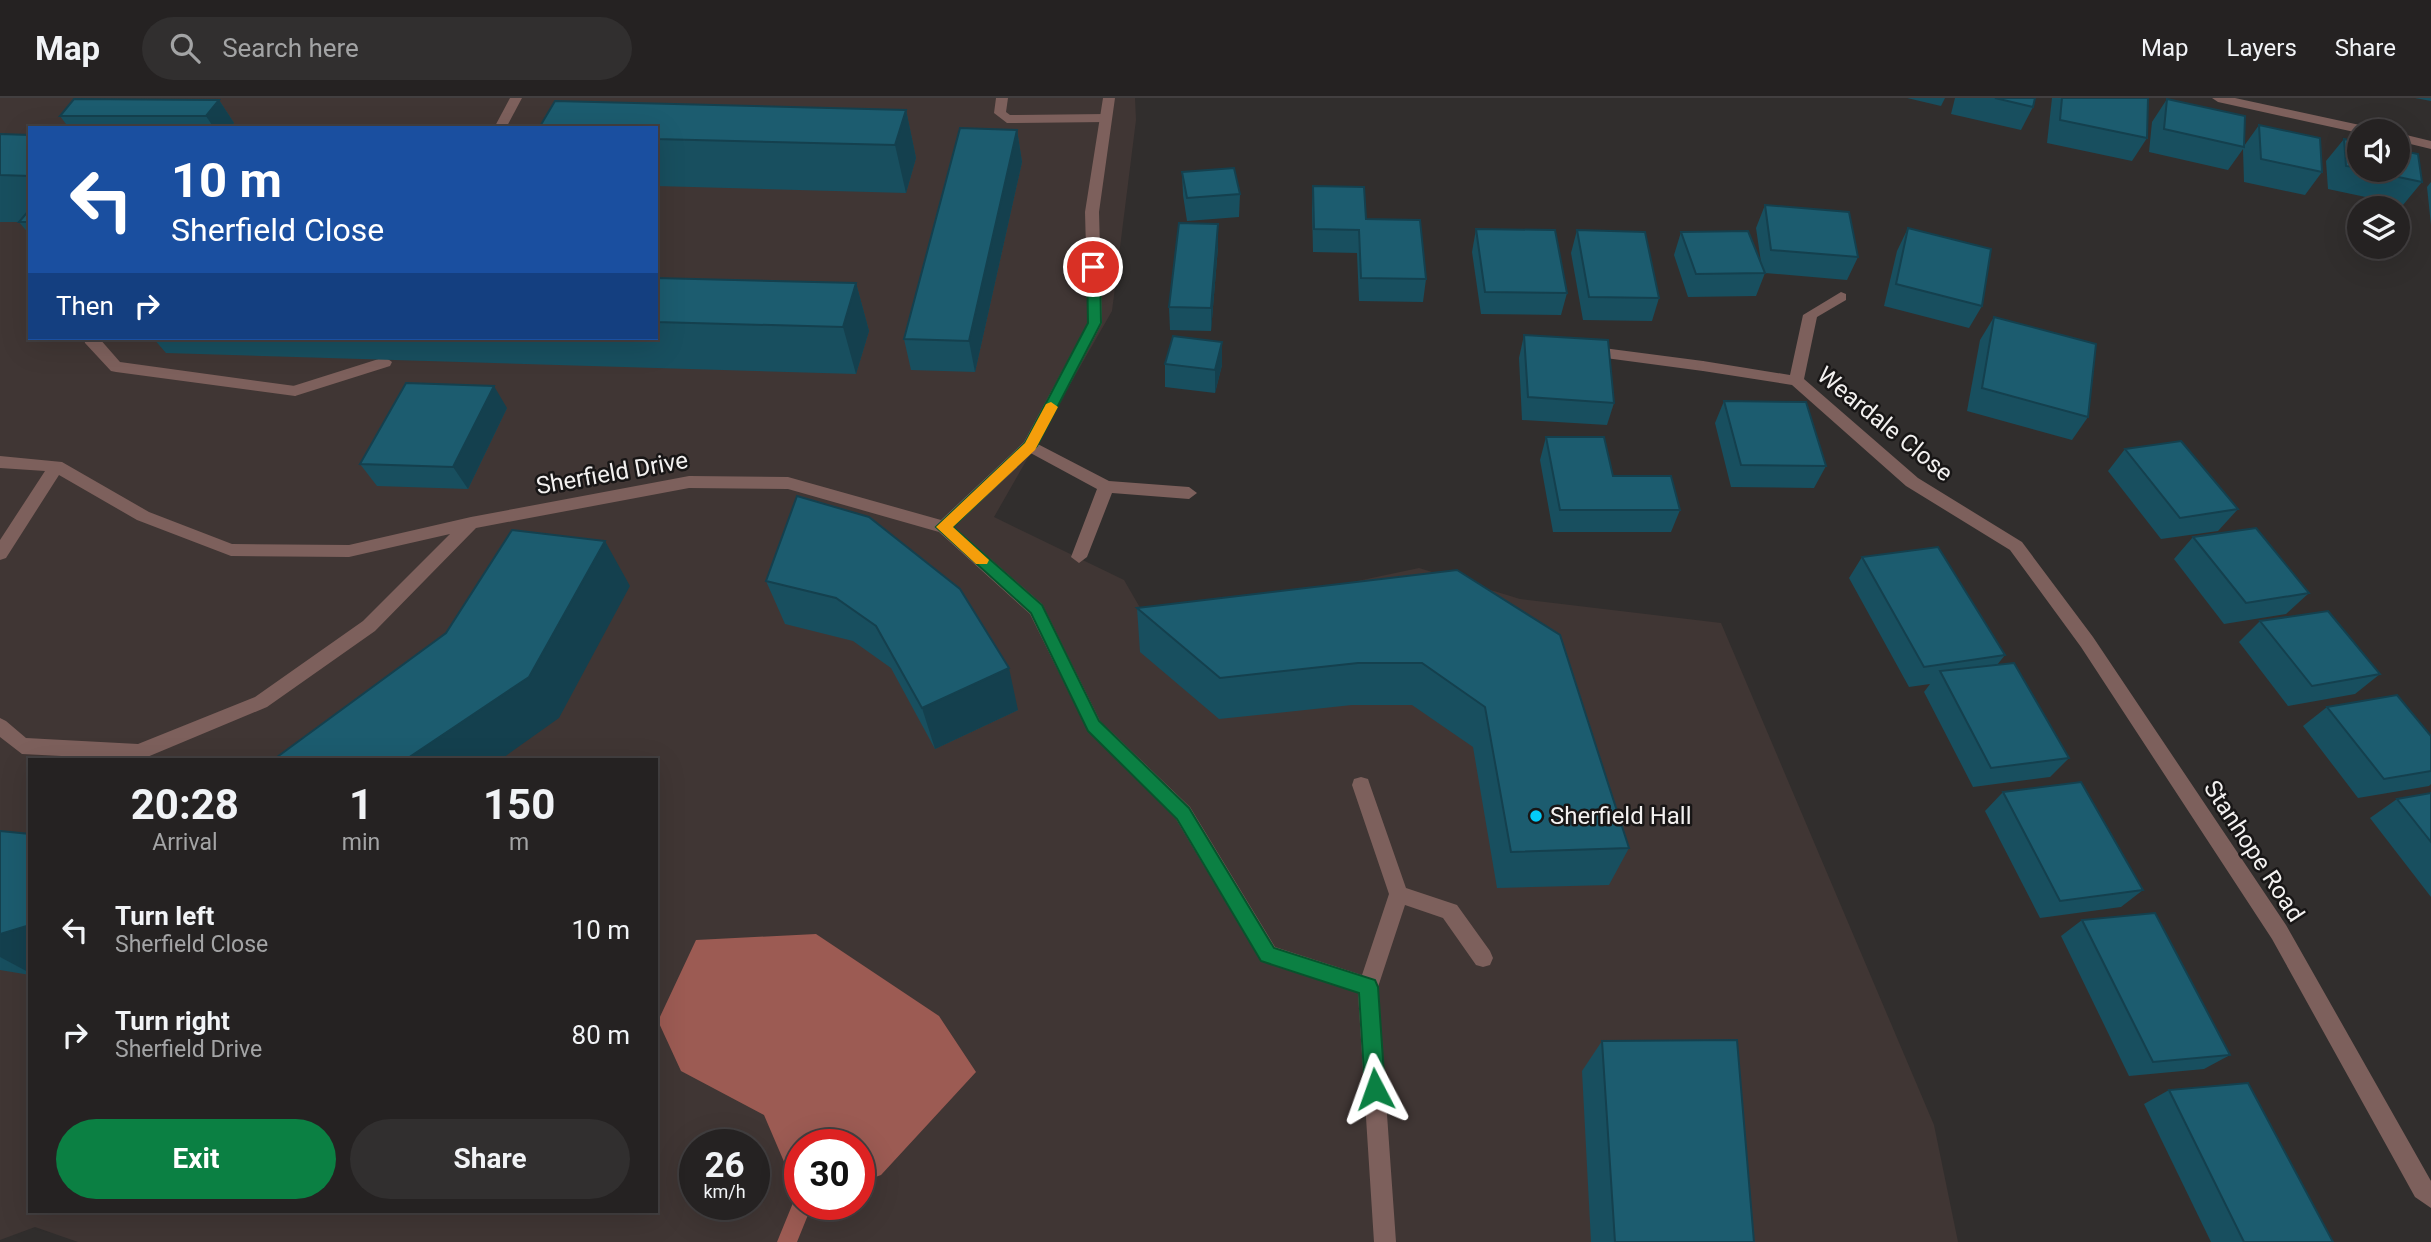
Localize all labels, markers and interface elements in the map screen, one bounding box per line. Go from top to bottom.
search box [142,17,632,80]
text: Map [35,29,100,68]
icon: search [166,29,204,67]
text: Search here [222,33,359,63]
text: Map [2141,34,2189,62]
text: Layers [2227,34,2297,62]
text: Share [2335,34,2396,62]
map controls [2347,119,2410,259]
button: sound [2347,119,2410,182]
text: 10 m [171,152,282,209]
icon: left [56,154,147,245]
button: layers [2347,196,2410,259]
text: Sherfield Close [171,211,384,249]
pin [1063,237,1123,297]
icon: arrive [1074,248,1112,286]
icon: right [128,287,166,325]
text: Then [56,291,114,321]
street label: Weardale Close [1812,361,1958,487]
street label: Sherfield Drive [534,446,690,500]
street label: Stanhope Road [2198,775,2310,927]
text: 20:28 [131,780,239,829]
text: 1 [349,780,373,829]
text: 150 [483,780,555,829]
place label: Sherfield Hall [1550,802,1692,830]
marker: Sherfield Hall [1528,808,1544,824]
text: Arrival [152,829,218,856]
text: min [342,829,380,856]
text: m [509,829,529,856]
text: Turn left [115,901,214,931]
icon: left [56,911,94,949]
text: 10 m [572,915,630,945]
text: Sherfield Close [115,931,268,958]
text: Turn right [115,1006,230,1036]
icon: right [56,1016,94,1054]
text: 80 m [572,1020,630,1050]
text: Sherfield Drive [115,1036,262,1063]
position arrow [1338,1052,1412,1126]
button: Exit [56,1119,336,1199]
button: Share [350,1119,630,1199]
speed limit sign: 30 [784,1129,875,1220]
text: 26 [704,1145,745,1186]
text: km/h [703,1181,746,1202]

